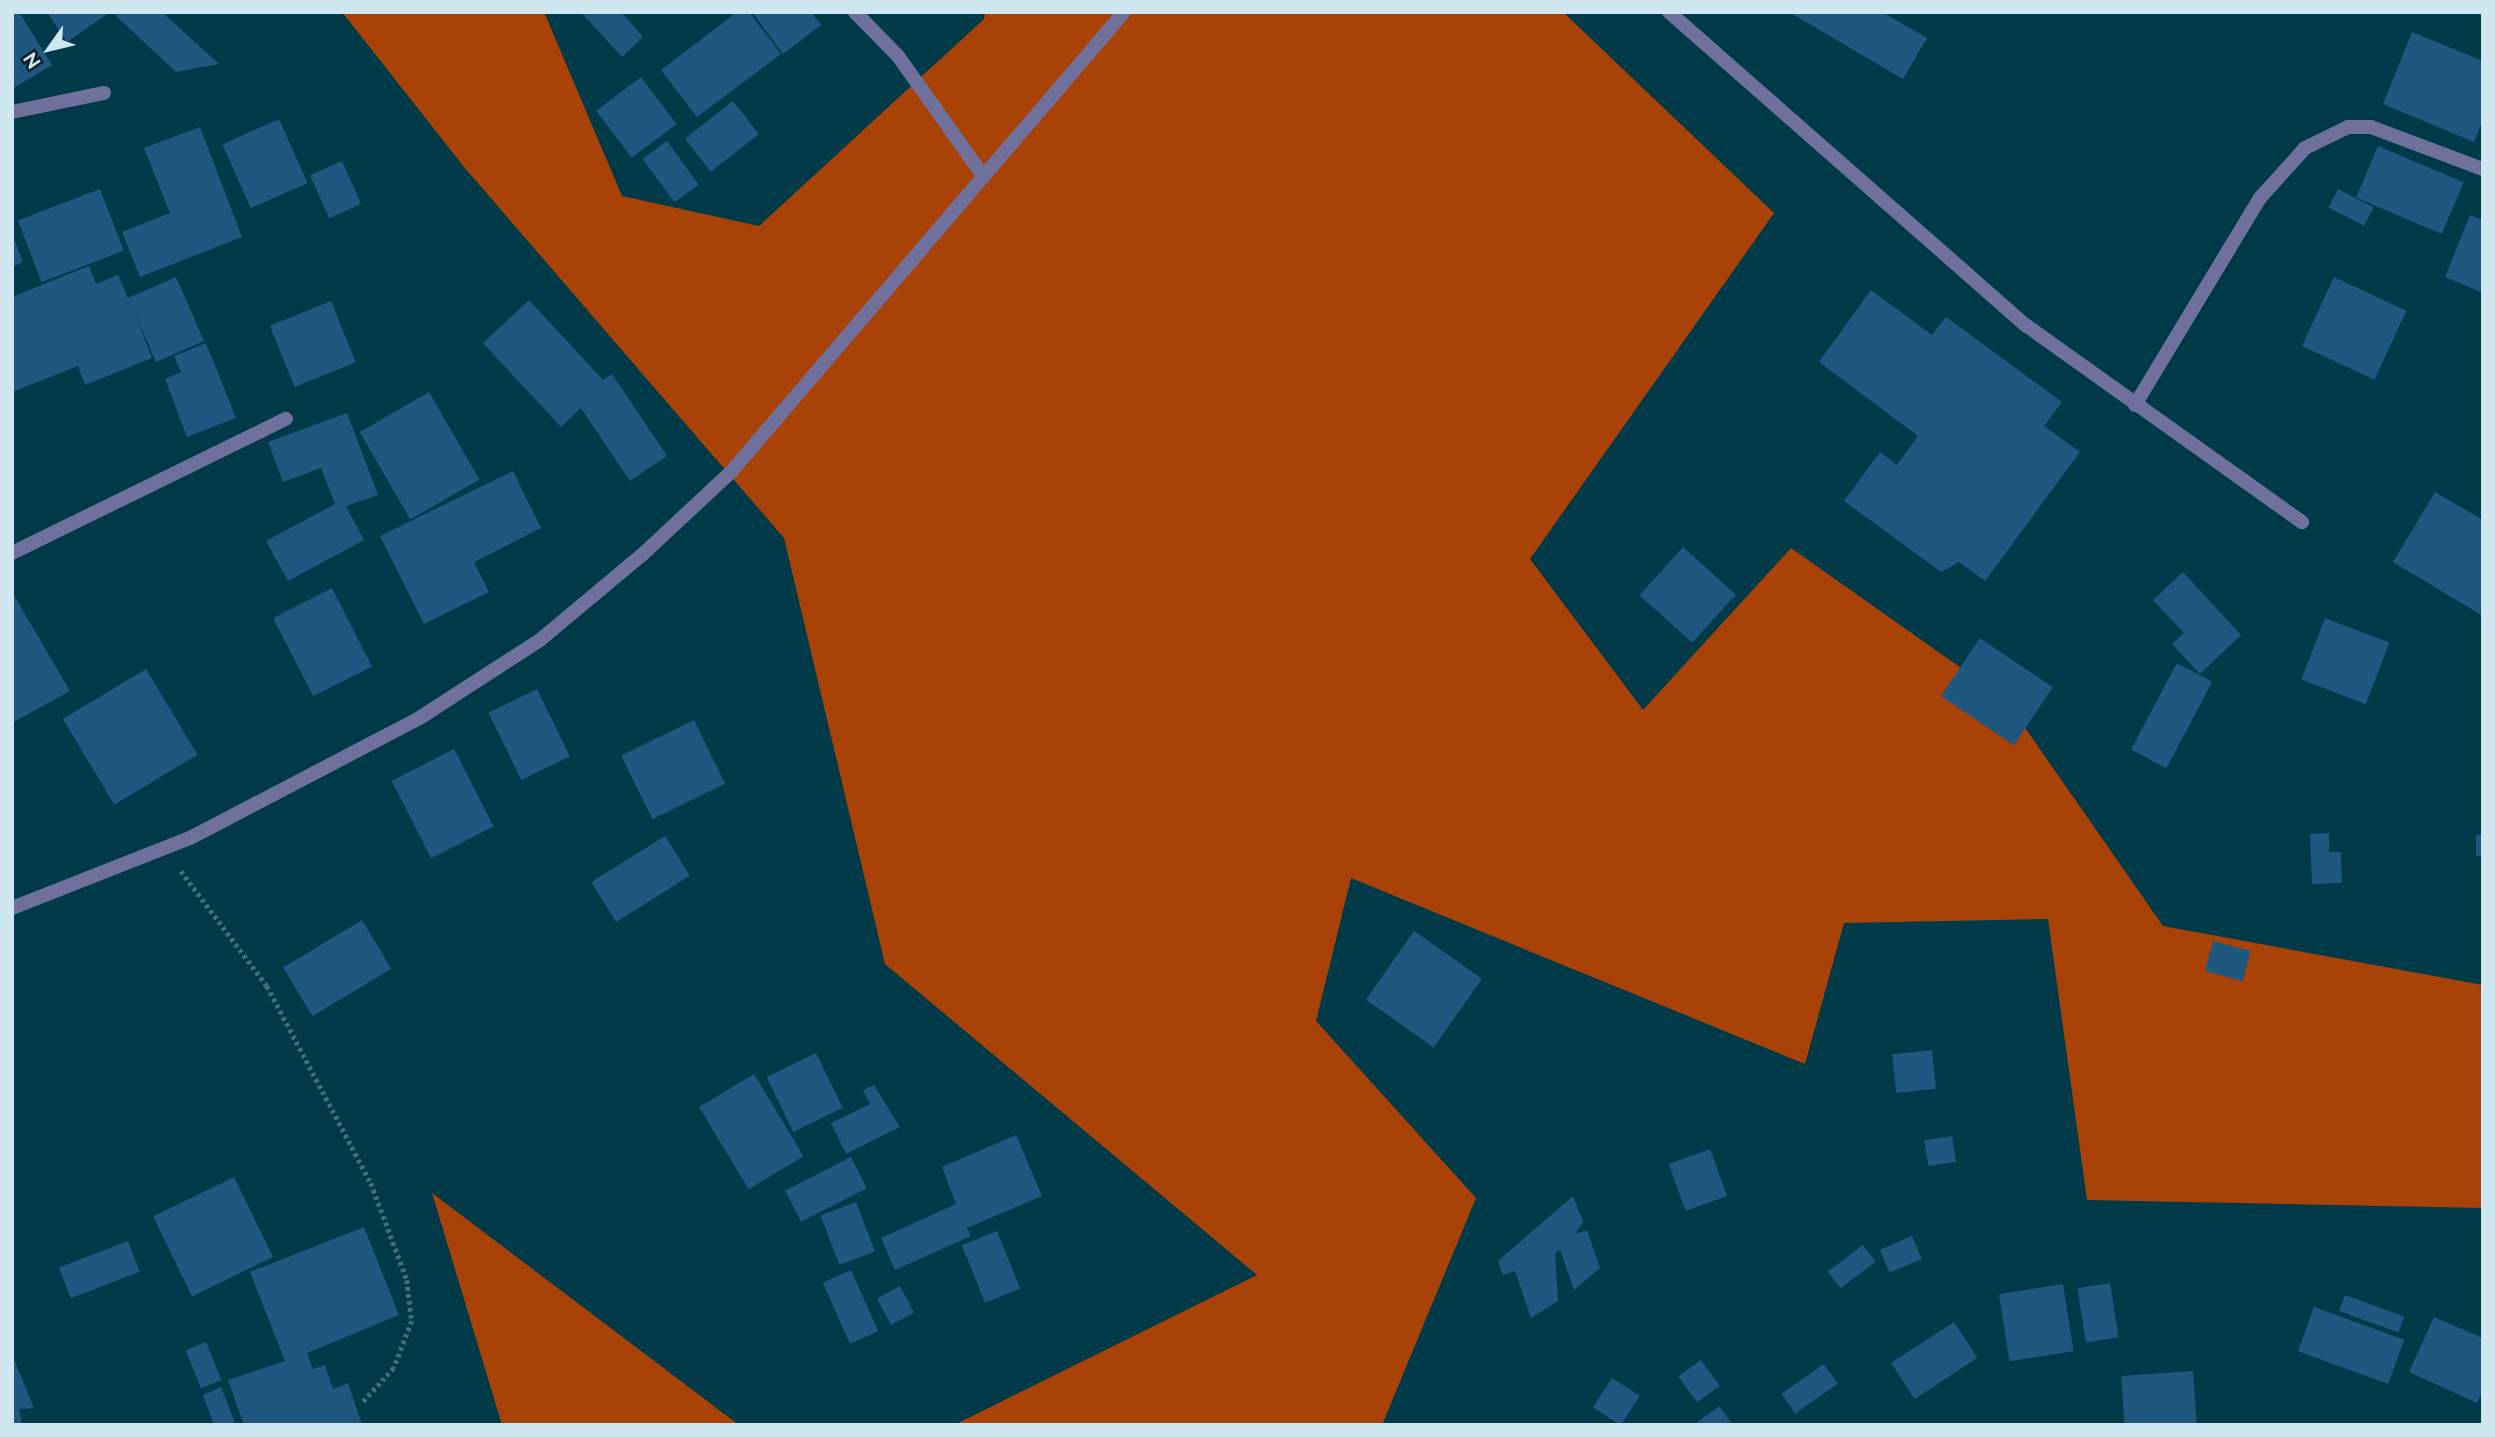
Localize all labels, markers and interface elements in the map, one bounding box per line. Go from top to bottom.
north arrow [14,14,84,84]
text: N [18,49,45,73]

